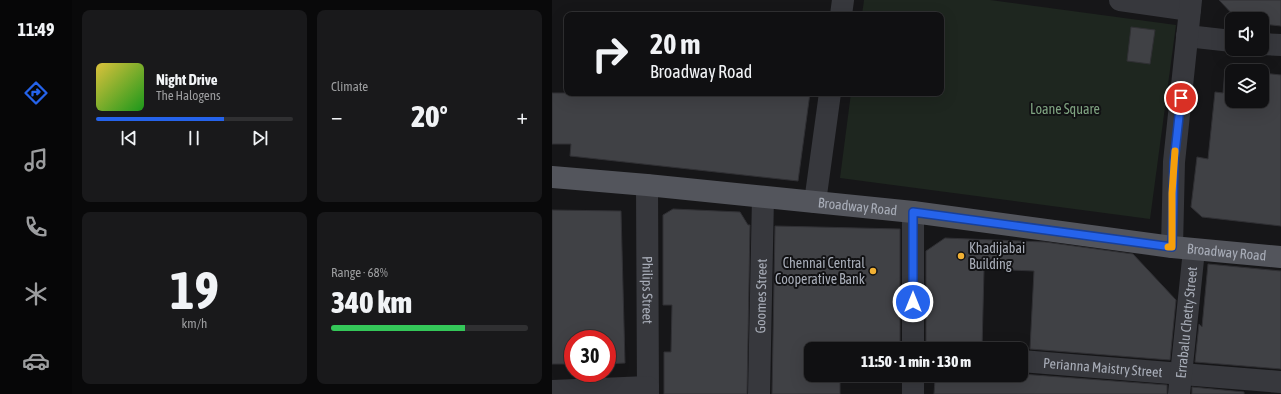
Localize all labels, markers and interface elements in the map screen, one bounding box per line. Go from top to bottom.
map controls [1225,12,1269,108]
button: sound [1225,12,1269,56]
text: 11:49 [17,19,55,40]
icon: right [584,28,636,80]
text: 20 m [650,28,700,60]
text: Broadway Road [650,61,752,82]
button: layers [1225,64,1269,108]
text: Night Drive [156,71,218,88]
icon: directions [22,79,50,107]
text: Climate [331,79,368,94]
pin [1164,81,1198,115]
icon: arrive [1170,87,1192,109]
text: The Halogens [156,88,221,103]
text: 20° [411,99,448,133]
park label: Loane Square [1030,101,1100,117]
text: − [331,103,342,129]
text: + [517,103,528,129]
icon: previous [118,127,140,149]
icon: pause [183,127,205,149]
icon: next [249,127,271,149]
icon: music [22,146,50,174]
street label: Broadway Road [817,194,898,218]
icon: phone [22,213,50,241]
place label: Khadijabai Building [969,240,1025,272]
street label: Broadway Road [1186,240,1267,264]
marker: Khadijabai Building [956,251,966,261]
place label: Chennai Central Cooperative Bank [775,255,865,287]
street label: Philips Street [639,256,656,324]
street label: Goomes Street [752,259,770,334]
text: 19 [170,260,219,320]
text: Range · 68% [331,265,388,280]
marker: Chennai Central Cooperative Bank [868,266,878,276]
street label: Errabalu Chetty Street [1173,266,1200,379]
icon: climate [22,280,50,308]
position arrow [892,281,934,323]
text: 340 km [331,285,412,319]
text: km/h [182,316,207,331]
speed limit sign: 30 [564,330,616,382]
icon: car [22,347,50,375]
text: 11:50 · 1 min · 130 m [861,353,971,370]
street label: Perianna Maistry Street [1042,355,1163,380]

